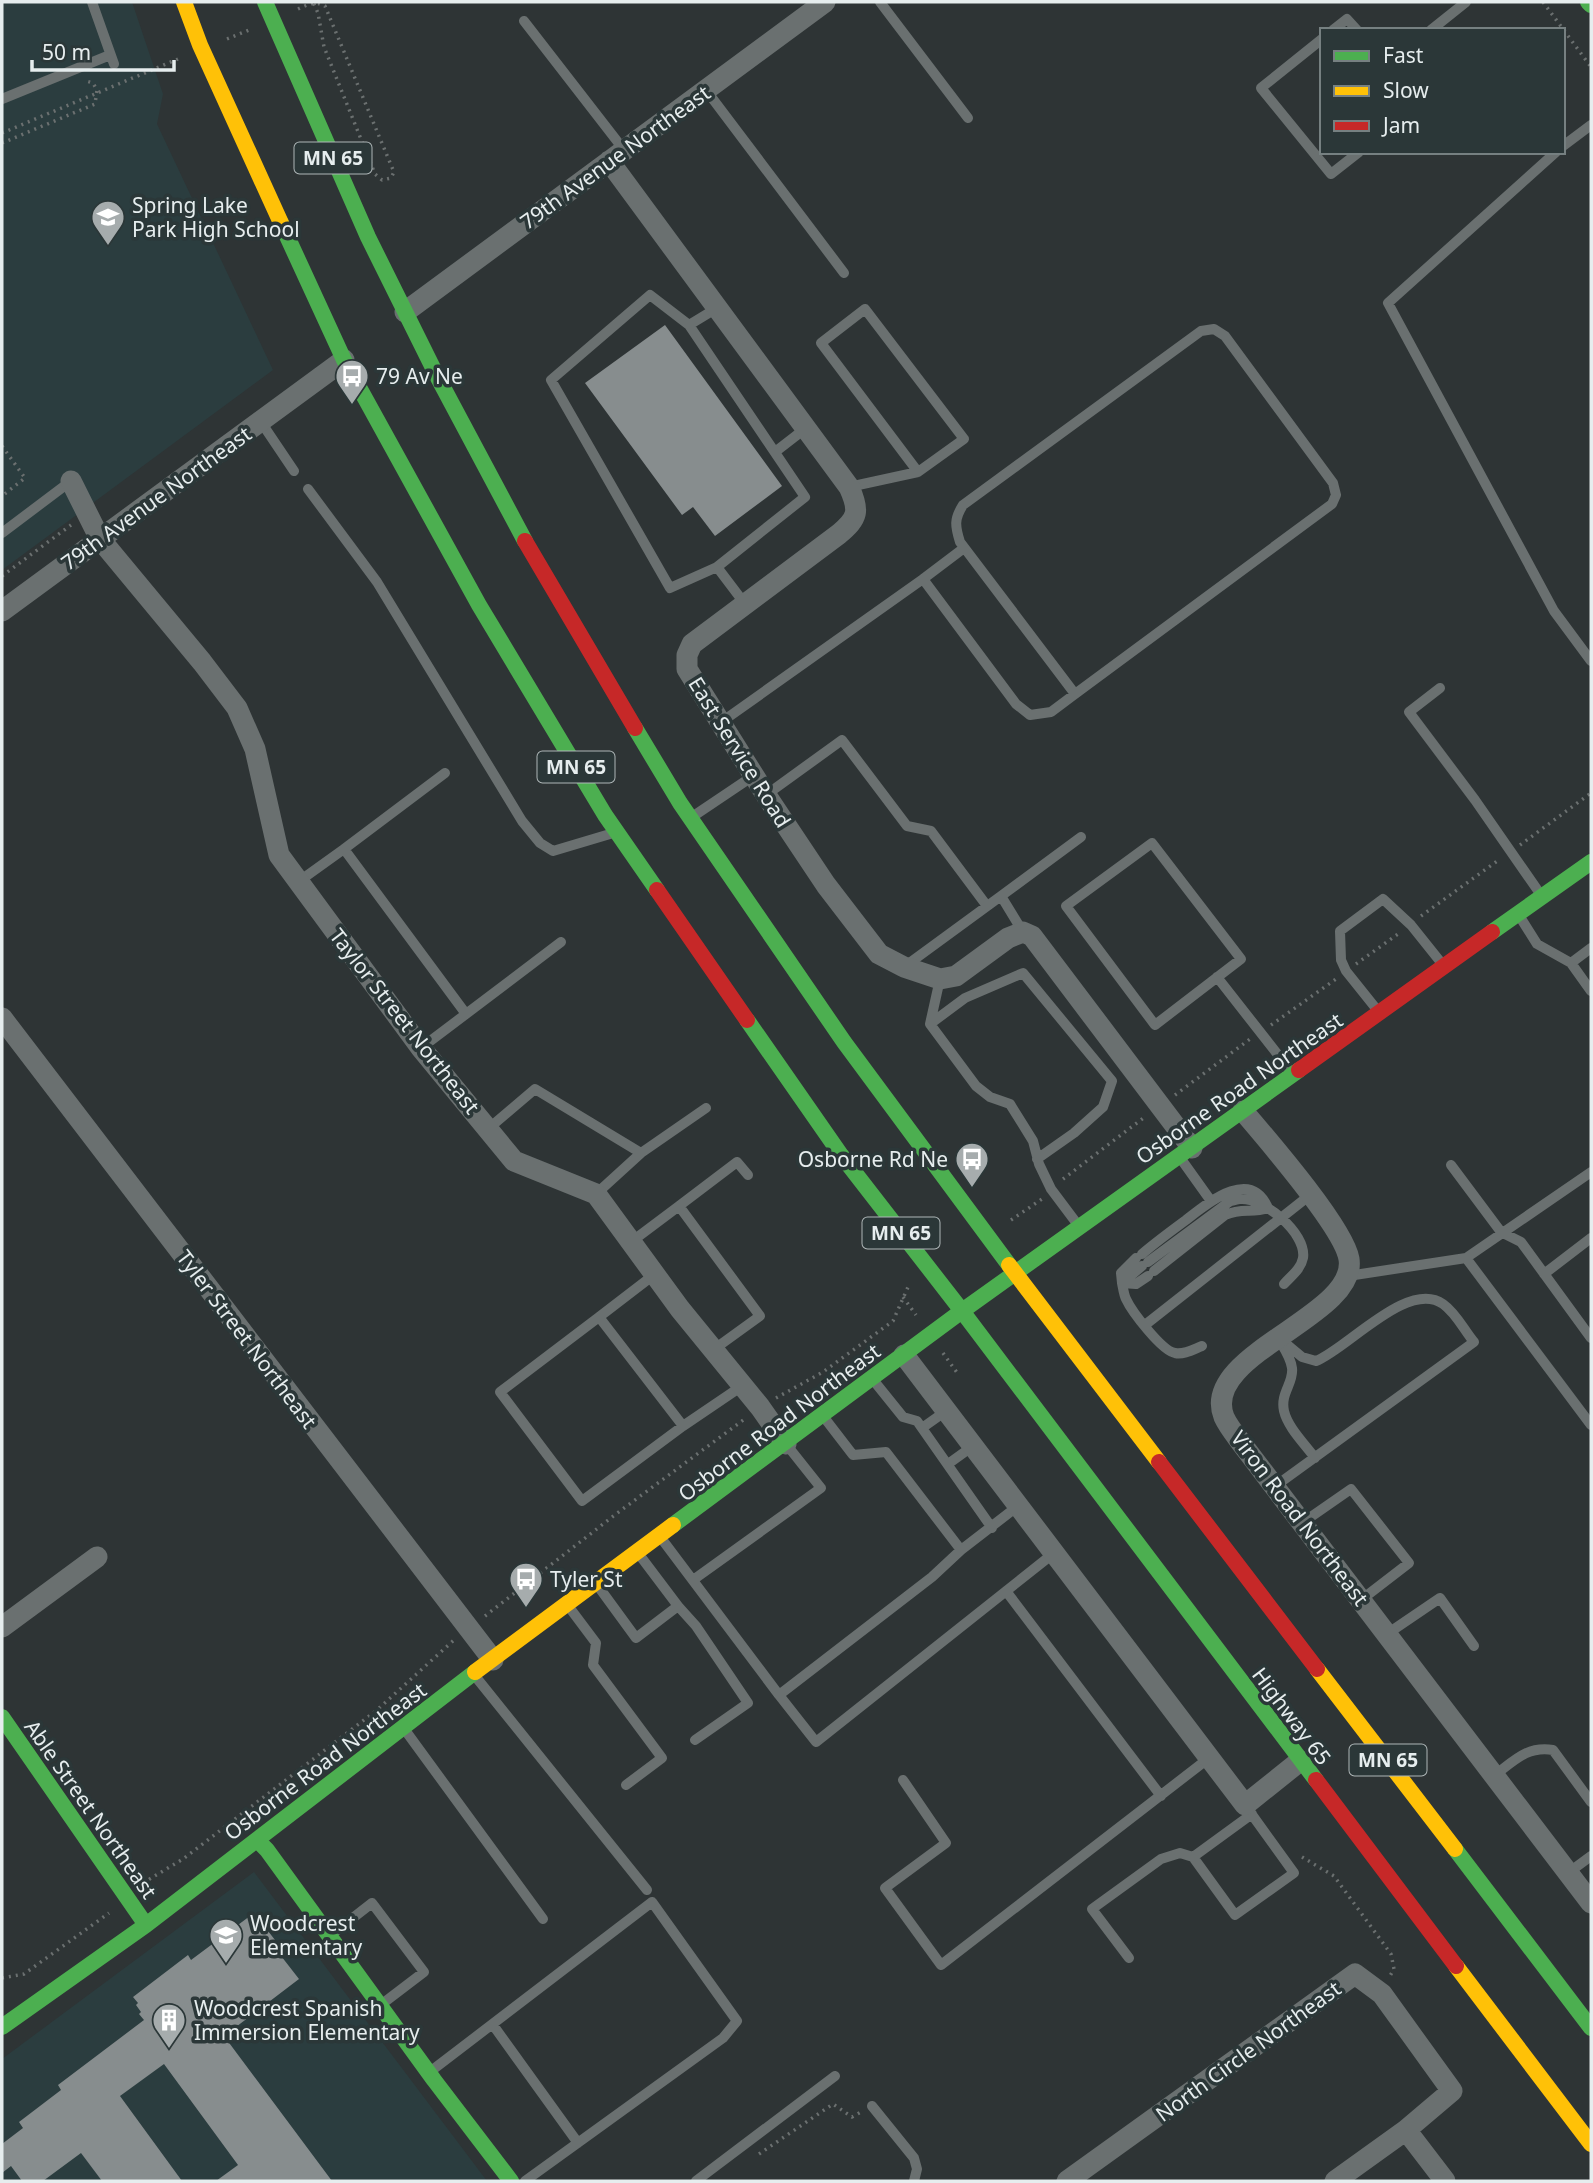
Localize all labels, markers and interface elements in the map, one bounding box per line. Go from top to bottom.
scale bar [32,28,173,72]
legend [1320,28,1565,154]
text: 50 m [42,38,91,66]
text: Fast [1383,41,1424,69]
text: Slow [1383,76,1429,104]
street label: 79th Avenue Northeast [514,78,716,235]
text: Jam [1381,111,1420,139]
road number: MN 65 [294,142,372,174]
place label: Spring Lake Park High School [132,191,300,243]
school or university icon: Spring Lake Park High School [89,198,127,247]
bus stop icon: 79 Av Ne [333,357,371,406]
place label: 79 Av Ne [376,362,463,390]
street label: 79th Avenue Northeast [55,419,257,576]
street label: East Service Road [682,671,798,833]
road number: MN 65 [538,752,614,782]
street label: Taylor Street Northeast [324,923,486,1120]
street label: Osborne Road Northeast [1130,1006,1348,1170]
bus stop icon: Osborne Rd Ne [953,1140,991,1189]
place label: Osborne Rd Ne [798,1145,948,1173]
road number: MN 65 [862,1218,940,1248]
street label: Tyler Street Northeast [171,1244,324,1434]
street label: Osborne Road Northeast [672,1337,886,1507]
street label: Viron Road Northeast [1225,1425,1375,1612]
bus stop icon: Tyler St [507,1560,545,1609]
place label: Tyler St [550,1565,623,1593]
street label: Highway 65 [1246,1662,1338,1770]
street label: Osborne Road Northeast [218,1676,432,1846]
street label: Able Street Northeast [19,1714,164,1904]
road number: MN 65 [1350,1744,1426,1776]
place label: Woodcrest Elementary [250,1909,362,1961]
school or university icon: Woodcrest Elementary [207,1916,245,1965]
street label: North Circle Northeast [1150,1974,1346,2128]
place label: Woodcrest Spanish Immersion Elementary [194,1994,420,2046]
building icon: Woodcrest Spanish Immersion Elementary [150,2001,188,2050]

